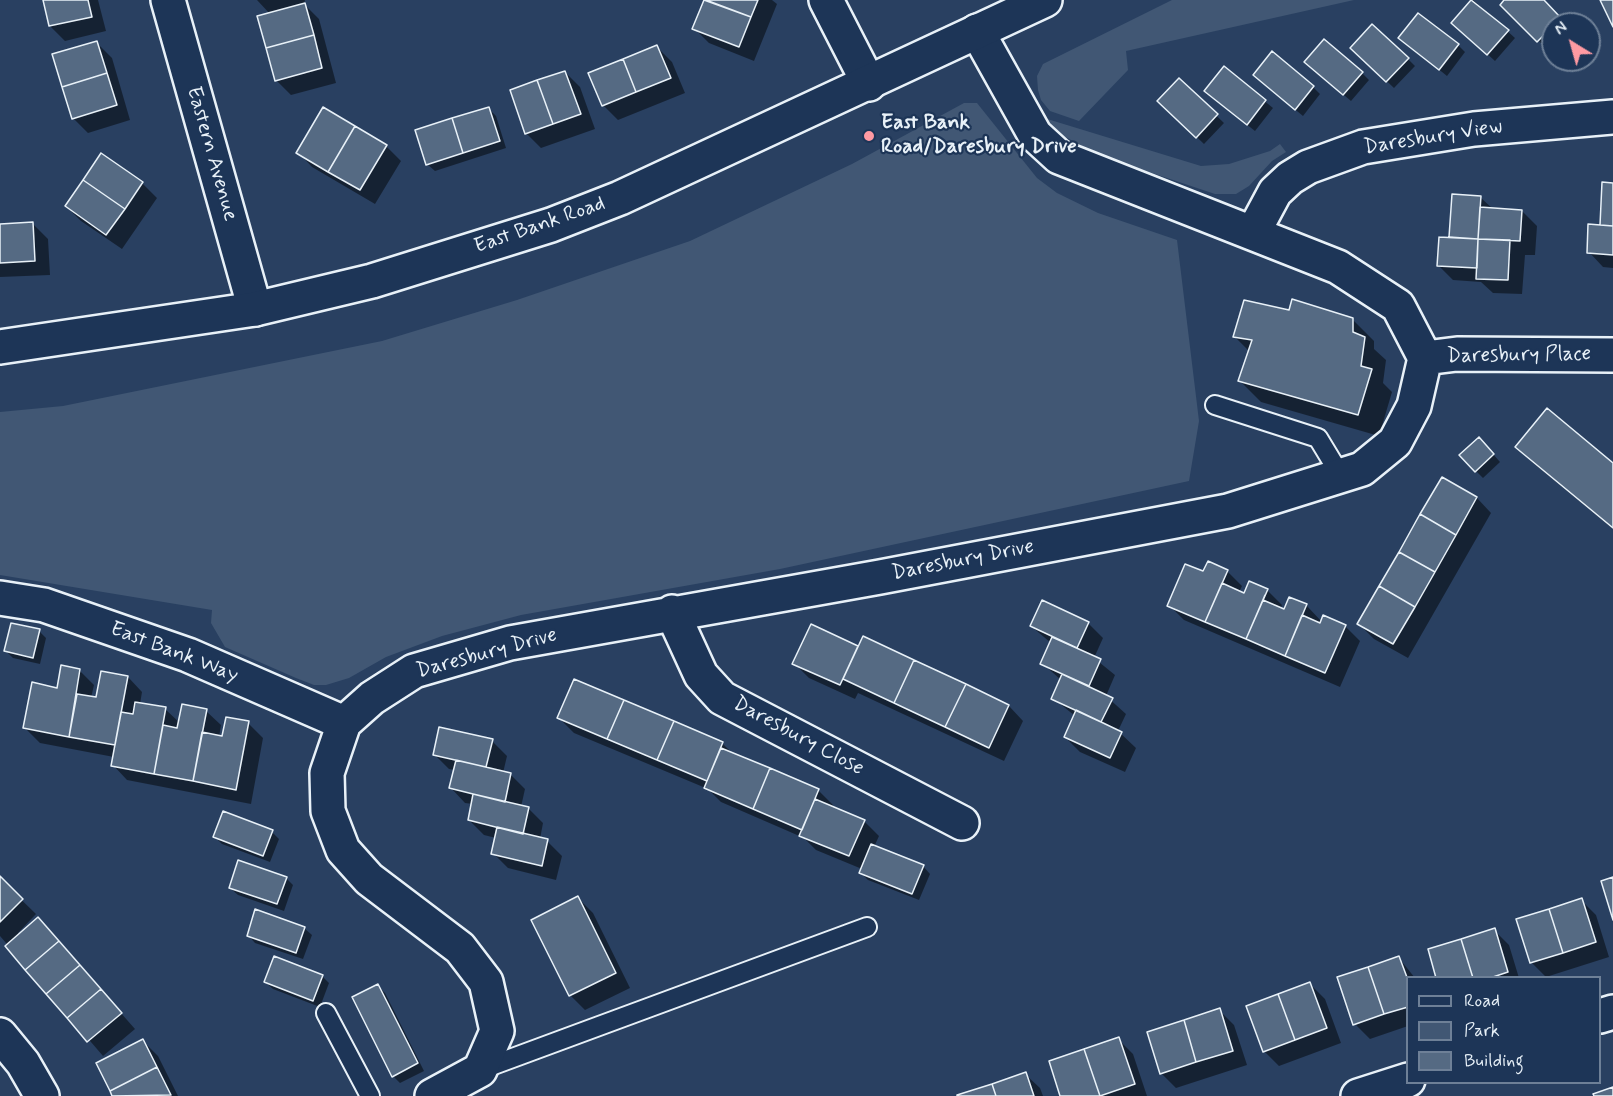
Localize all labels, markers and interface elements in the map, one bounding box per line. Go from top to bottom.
north arrow [1541,12,1601,72]
text: N [1550,17,1572,40]
street label: Eastern Avenue [180,84,242,224]
place label: East Bank Road/Daresbury Drive [881,111,1077,161]
street label: Daresbury View [1362,115,1504,161]
marker: East Bank Road/Daresbury Drive [862,129,876,143]
street label: East Bank Road [471,192,609,260]
street label: Daresbury Place [1447,342,1591,370]
street label: Daresbury Drive [890,535,1036,587]
street label: East Bank Way [106,617,242,689]
street label: Daresbury Drive [414,623,560,685]
street label: Daresbury Close [728,692,868,782]
legend [1406,976,1601,1084]
text: Road [1464,989,1500,1013]
text: Park [1464,1019,1500,1043]
text: Building [1464,1049,1524,1073]

